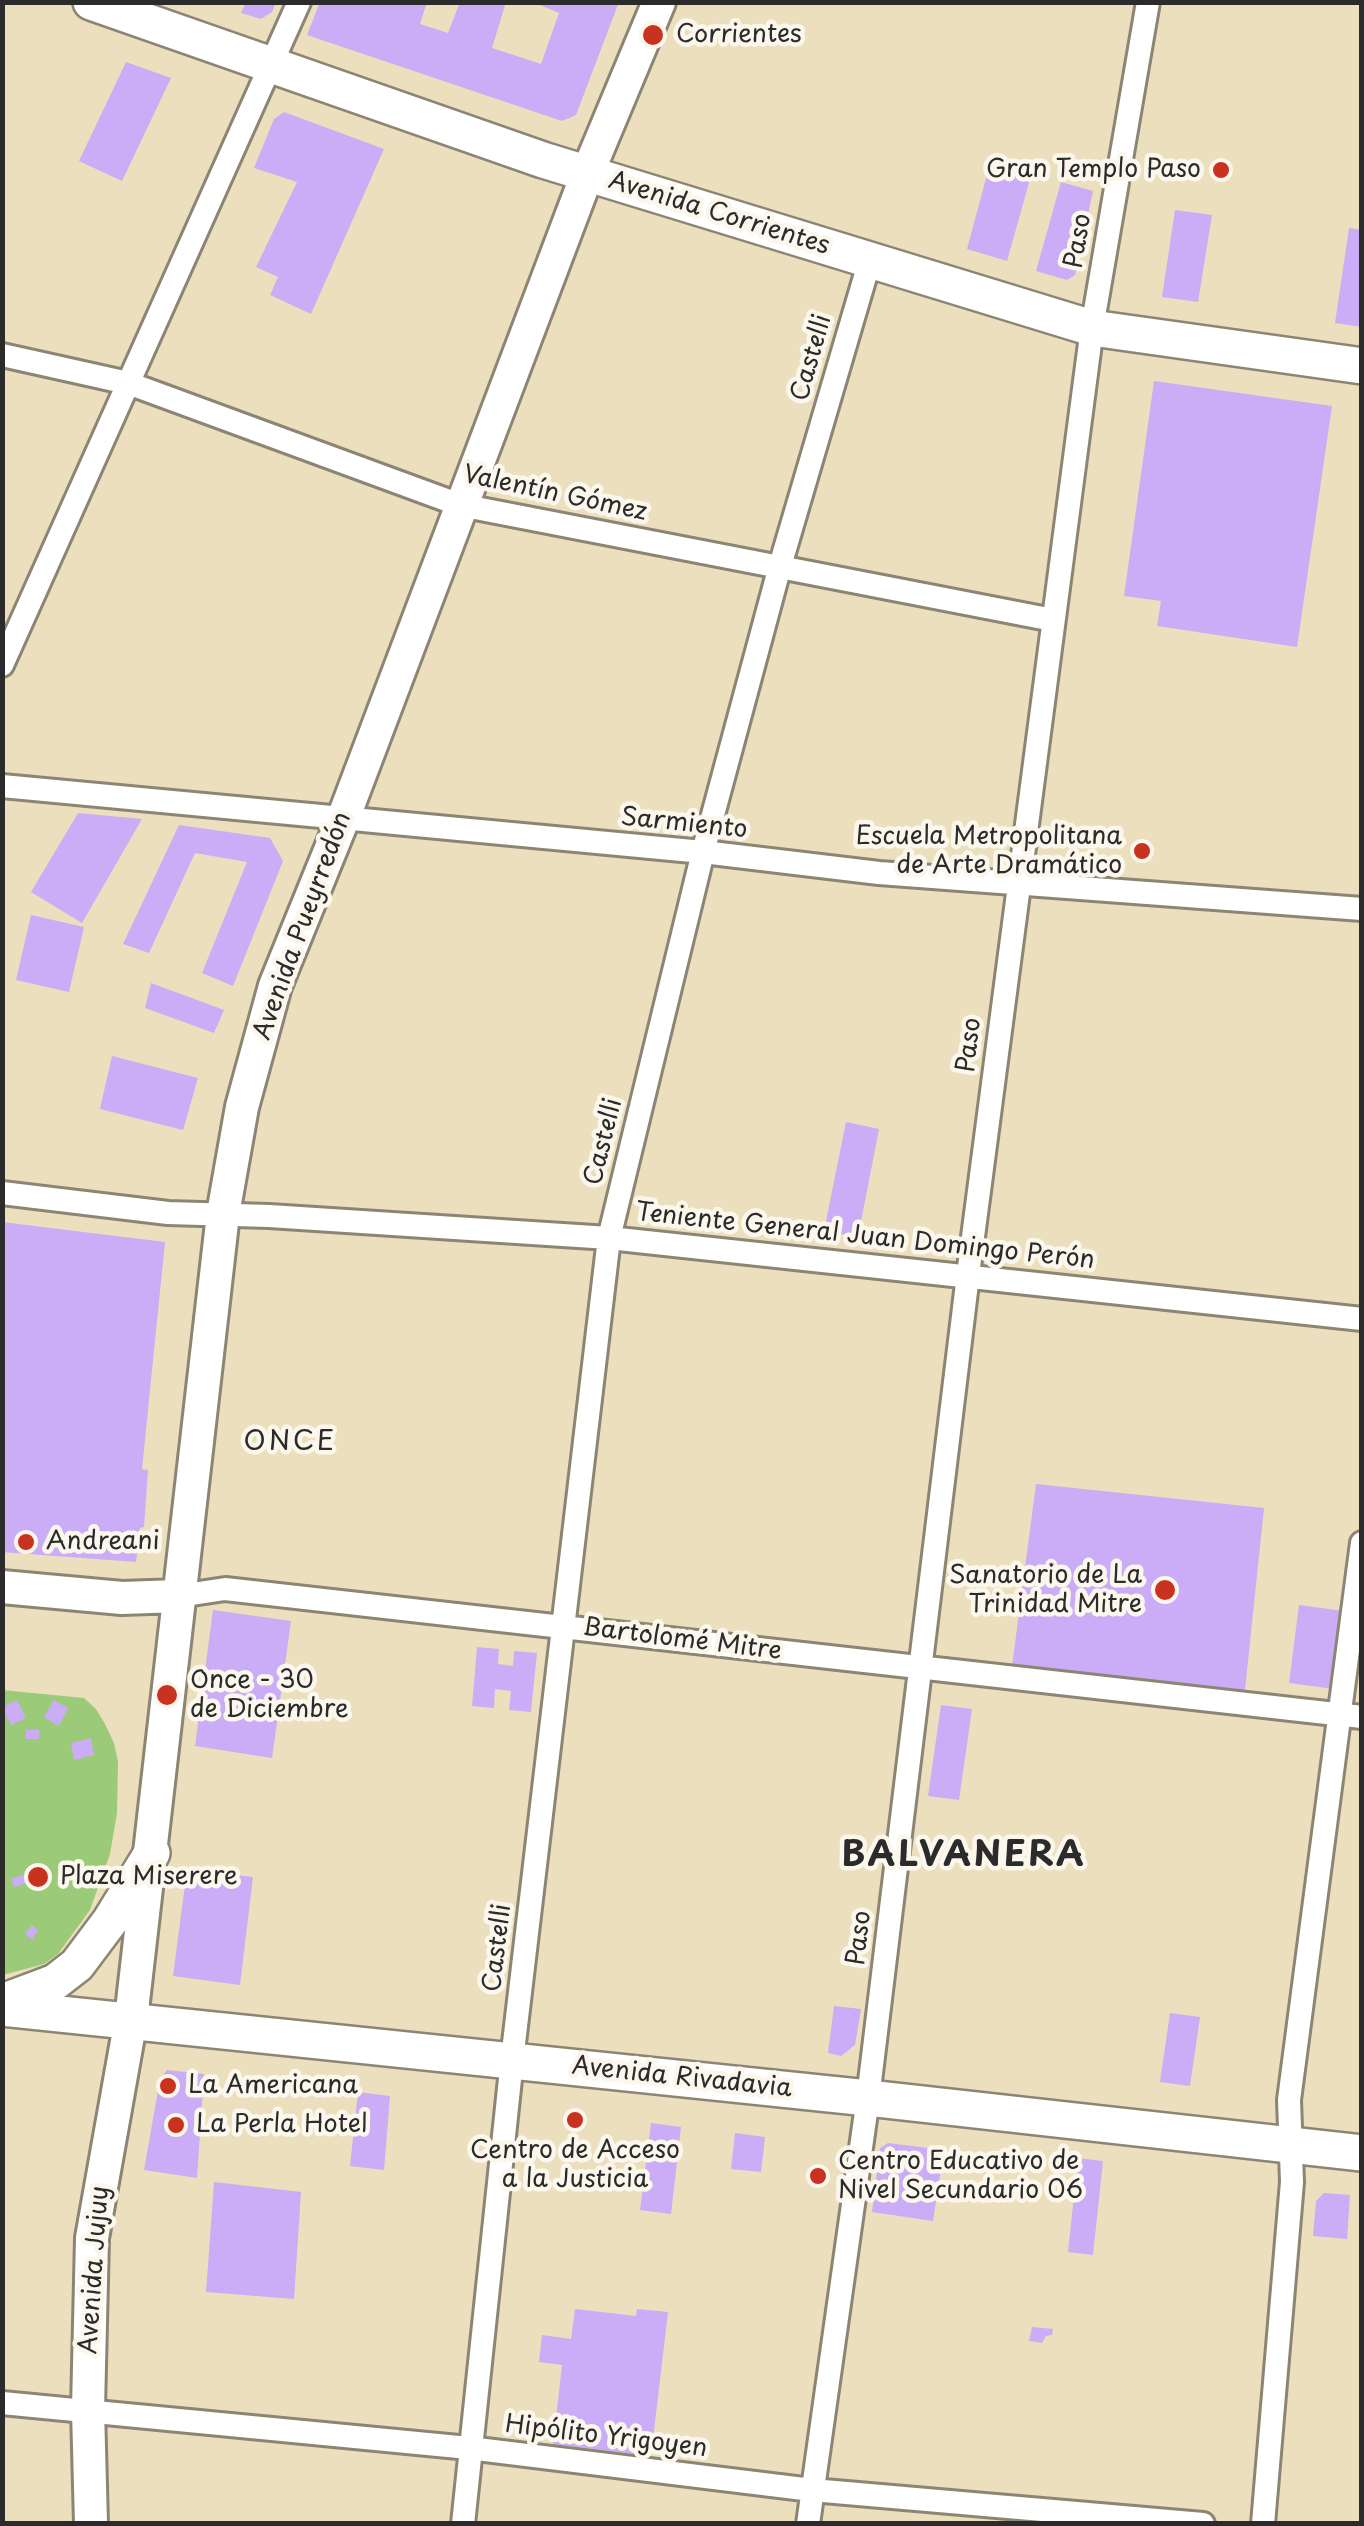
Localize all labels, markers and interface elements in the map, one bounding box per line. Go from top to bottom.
place label: Corrientes [676,20,802,50]
marker: Corrientes [640,22,666,48]
place label: Gran Templo Paso [986,155,1201,185]
marker: Gran Templo Paso [1210,159,1232,181]
street label: Avenida Corrientes [605,166,833,262]
street label: Paso [1059,211,1099,271]
street label: Castelli [785,311,839,405]
street label: Valentín Gómez [461,460,649,528]
street label: Sarmiento [619,802,749,846]
street label: Avenida Pueyrredón [248,808,358,1044]
place label: Escuela Metropolitana de Arte Dramático [855,822,1122,881]
marker: Escuela Metropolitana de Arte Dramático [1131,840,1153,862]
street label: Paso [952,1016,988,1074]
street label: Castelli [579,1095,629,1189]
street label: Teniente General Juan Domingo Perón [634,1198,1096,1276]
district label: ONCE [244,1425,336,1459]
place label: Andreani [46,1527,160,1557]
marker: Andreani [15,1531,37,1553]
place label: Sanatorio de La Trinidad Mitre [949,1561,1142,1620]
marker: Sanatorio de La Trinidad Mitre [1152,1577,1178,1603]
street label: Bartolomé Mitre [581,1613,783,1667]
place label: Once - 30 de Diciembre [190,1666,349,1725]
marker: Once - 30 de Diciembre [154,1682,180,1708]
district label: BALVANERA [841,1835,1087,1877]
place label: Plaza Miserere [60,1862,238,1892]
marker: Plaza Miserere [25,1864,51,1890]
street label: Castelli [478,1902,518,1994]
street label: Paso [842,1909,878,1967]
street label: Avenida Rivadavia [571,2052,793,2104]
place label: La Americana [188,2071,358,2101]
marker: La Americana [157,2075,179,2097]
marker: Centro de Acceso a la Justicia [564,2109,586,2131]
place label: La Perla Hotel [196,2110,368,2140]
marker: La Perla Hotel [165,2114,187,2136]
place label: Centro de Acceso a la Justicia [470,2136,680,2195]
place label: Centro Educativo de Nivel Secundario 06 [838,2147,1083,2206]
marker: Centro Educativo de Nivel Secundario 06 [807,2165,829,2187]
street label: Avenida Jujuy [74,2185,116,2355]
street label: Hipólito Yrigoyen [503,2410,709,2464]

